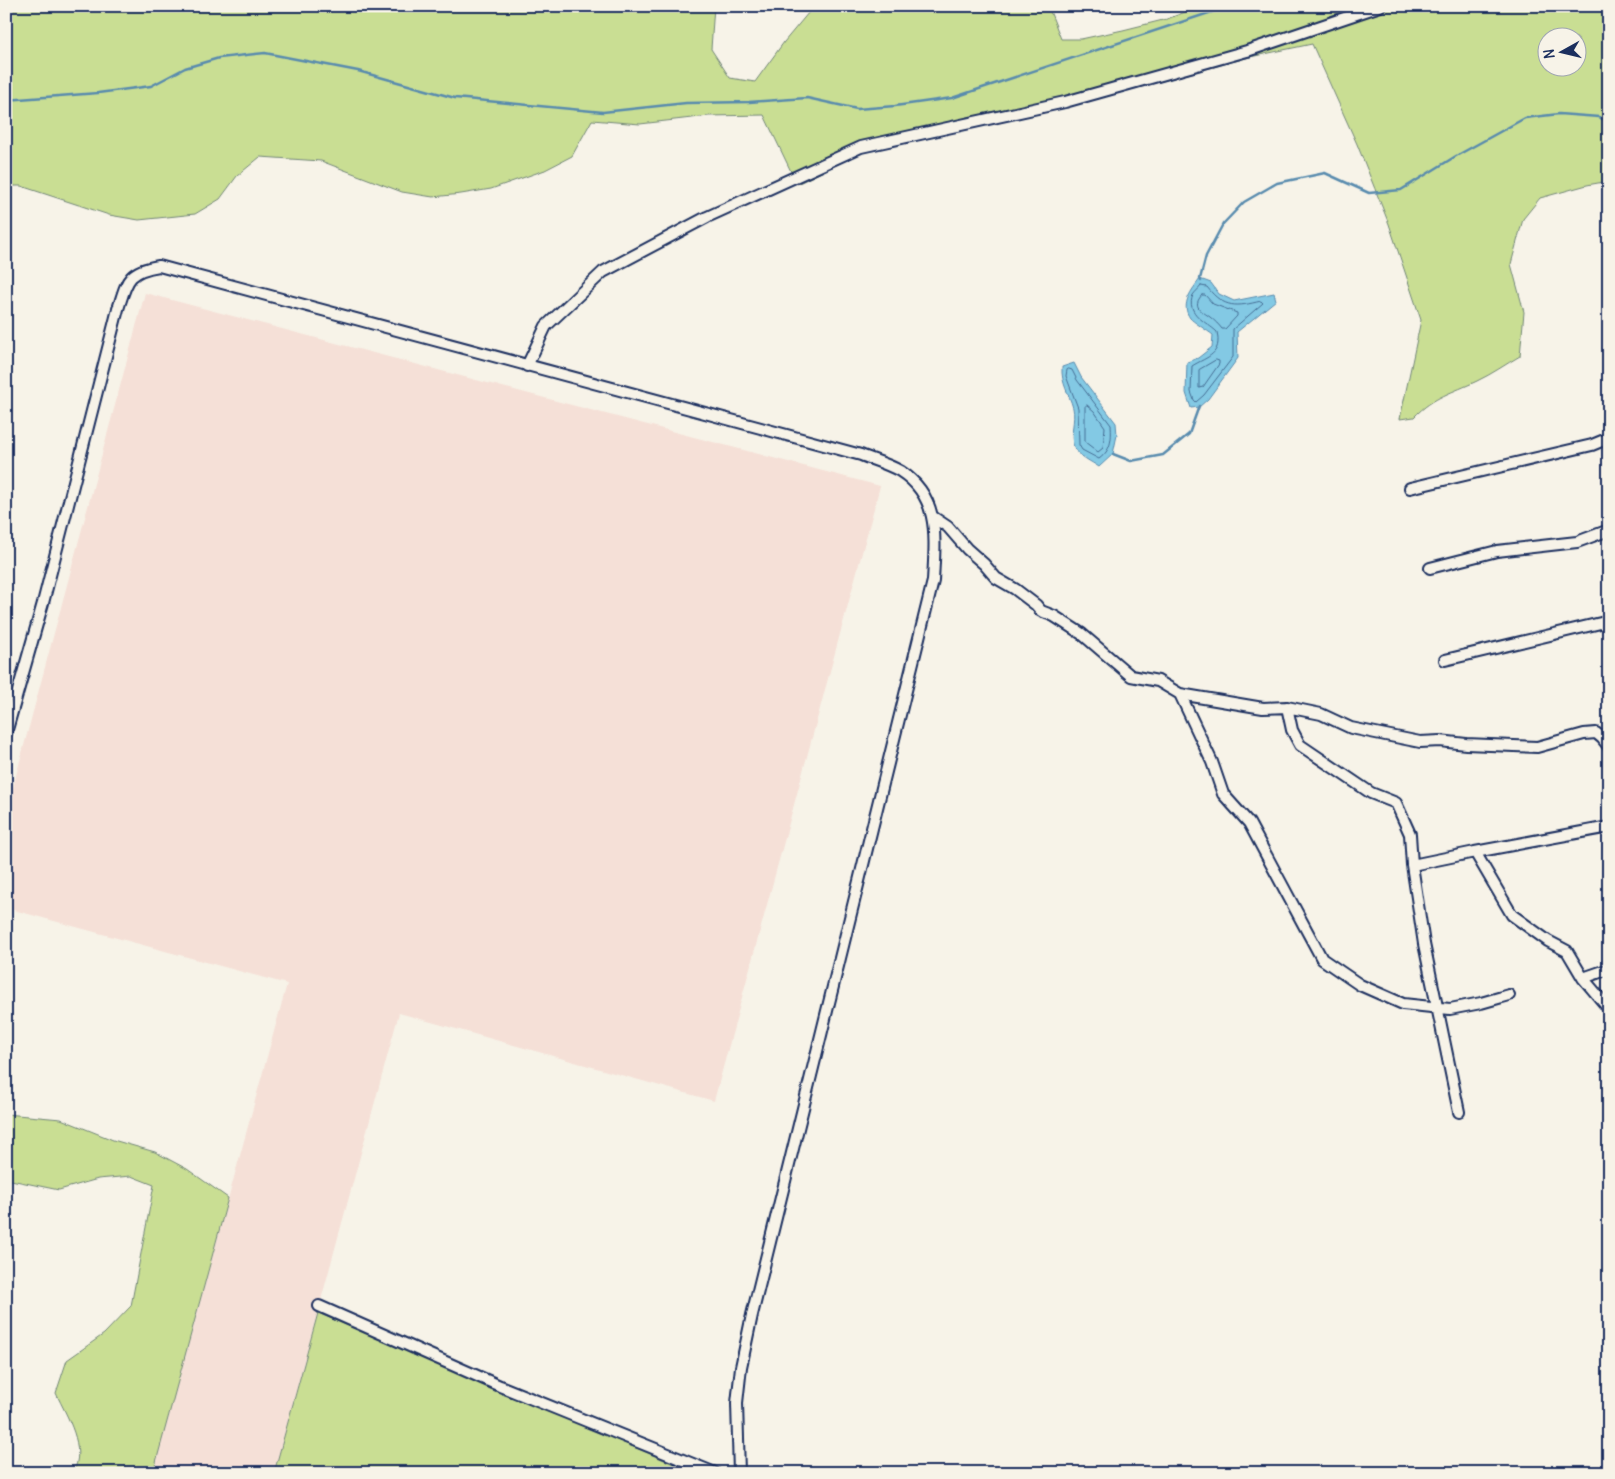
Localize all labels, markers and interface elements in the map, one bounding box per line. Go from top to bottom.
north arrow [1538,28,1588,78]
text: N [1540,48,1559,60]

